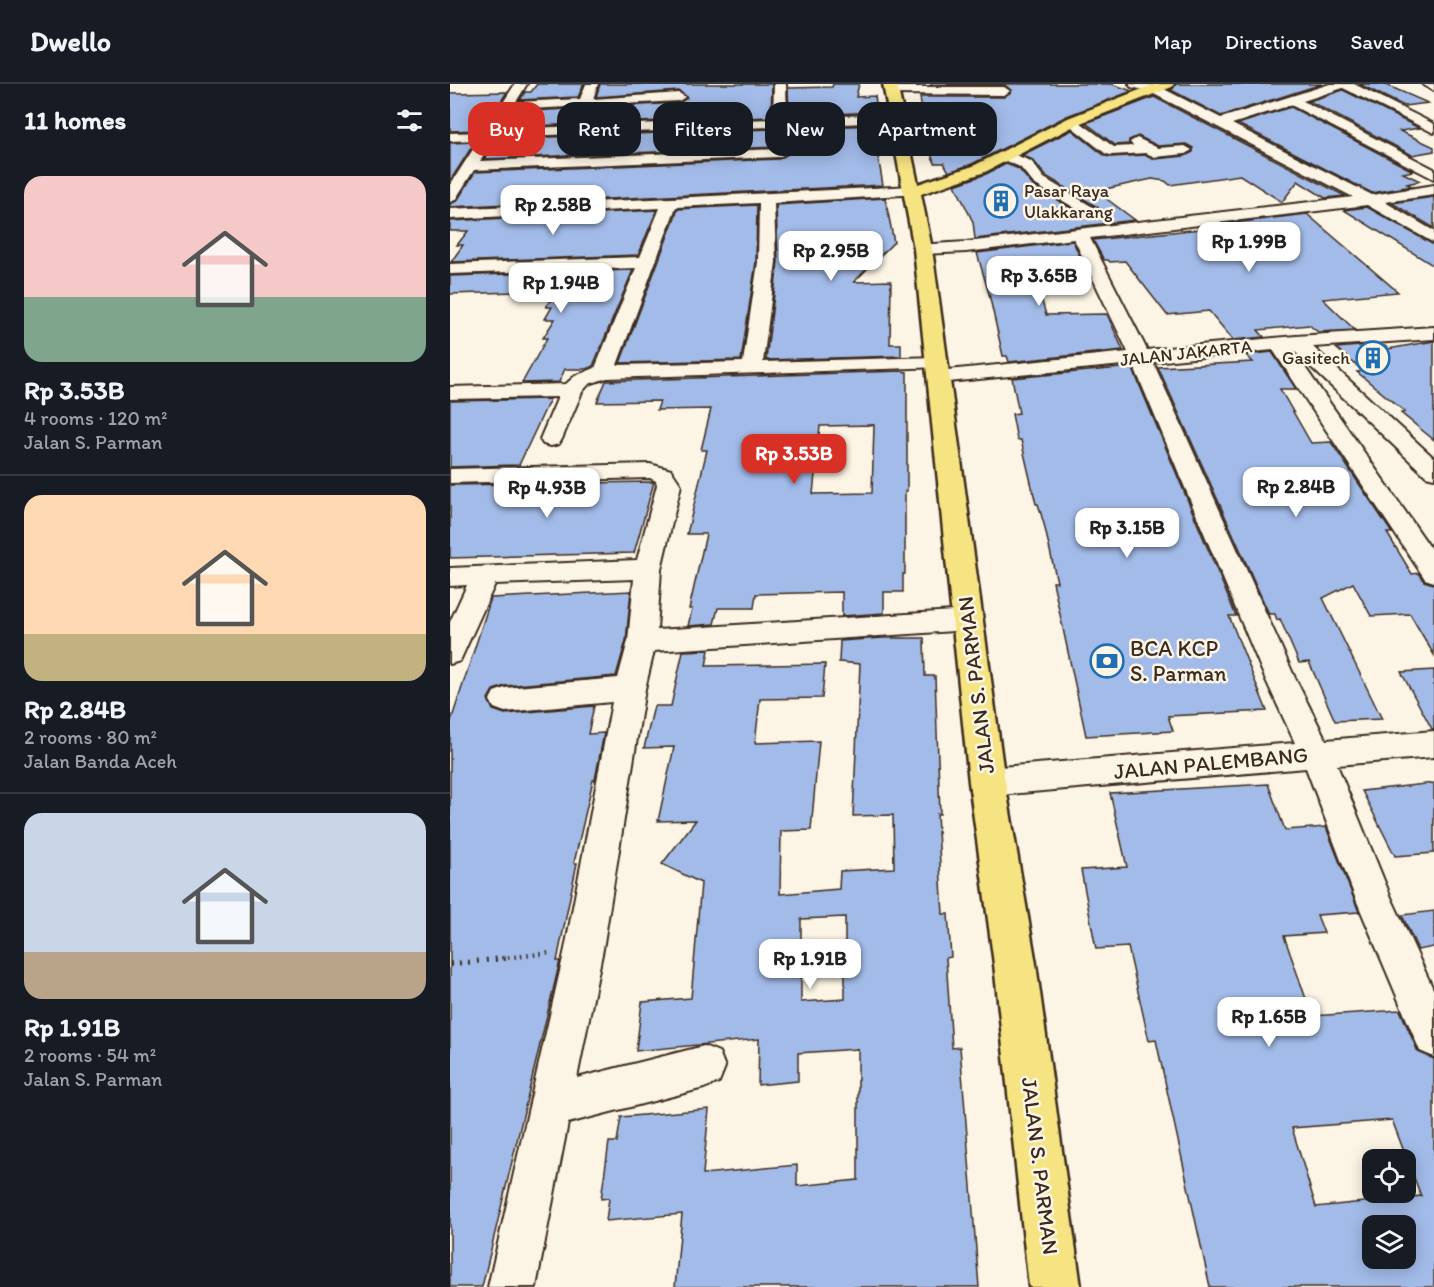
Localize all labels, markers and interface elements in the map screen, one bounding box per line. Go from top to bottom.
text: Dwello [30,24,111,58]
text: Map [1154,29,1192,54]
text: Directions [1225,29,1317,54]
text: Saved [1350,29,1404,54]
chip: Buy [468,102,545,156]
chip: Rent [557,102,641,156]
chip: Filters [653,102,753,156]
chip: New [765,102,845,156]
chip: Apartment [857,102,997,156]
text: 11 homes [24,104,126,136]
icon: filters [393,104,426,137]
place label: Pasar Raya Ulakkarang [1024,180,1114,223]
building icon: Pasar Raya Ulakkarang [983,183,1019,219]
pin: Rp 2.58B [491,185,615,236]
text: Rp 2.58B [515,192,591,216]
icon: home [171,215,279,323]
pin: Rp 1.99B [1187,222,1311,273]
text: Rp 1.99B [1211,229,1287,253]
pin: Rp 2.95B [769,231,893,282]
text: Rp 2.95B [793,238,869,262]
pin: Rp 3.65B [977,256,1101,307]
pin: Rp 1.94B [499,263,623,314]
text: Rp 3.65B [1001,263,1077,287]
text: Rp 1.94B [523,270,599,294]
street label: JALAN JAKARTA [1119,335,1254,371]
building icon: Gasitech [1355,340,1391,376]
place label: Gasitech [1282,347,1350,369]
text: Rp 3.53B [24,374,125,406]
text: 4 rooms · 120 m² [24,406,167,430]
text: Jalan S. Parman [24,430,162,454]
pin: Rp 3.53B [732,434,856,485]
text: Rp 3.53B [755,441,833,465]
pin: Rp 2.84B [1234,467,1358,518]
pin: Rp 4.93B [485,468,609,519]
text: Rp 2.84B [1257,474,1335,498]
text: Rp 4.93B [508,475,586,499]
pin: Rp 3.15B [1065,508,1189,559]
text: Rp 3.15B [1089,515,1165,539]
icon: home [171,534,279,642]
street label: JALAN S. PARMAN [952,595,1000,775]
place label: BCA KCP S. Parman [1130,635,1227,687]
bank icon: BCA KCP S. Parman [1089,643,1125,679]
text: Rp 2.84B [24,693,126,725]
text: 2 rooms · 80 m² [24,725,157,749]
street label: JALAN PALEMBANG [1113,741,1309,785]
text: Jalan Banda Aceh [24,749,177,773]
icon: home [171,852,279,960]
pin: Rp 1.91B [748,939,872,990]
text: Rp 1.91B [773,946,847,970]
pin: Rp 1.65B [1207,997,1331,1048]
text: Rp 1.65B [1231,1004,1307,1028]
text: Rp 1.91B [24,1011,120,1043]
text: 2 rooms · 54 m² [24,1043,156,1067]
text: Jalan S. Parman [24,1067,162,1091]
street label: JALAN S. PARMAN [1016,1076,1064,1256]
map controls [1362,1149,1416,1269]
button: locate [1362,1149,1416,1203]
button: layers [1362,1215,1416,1269]

